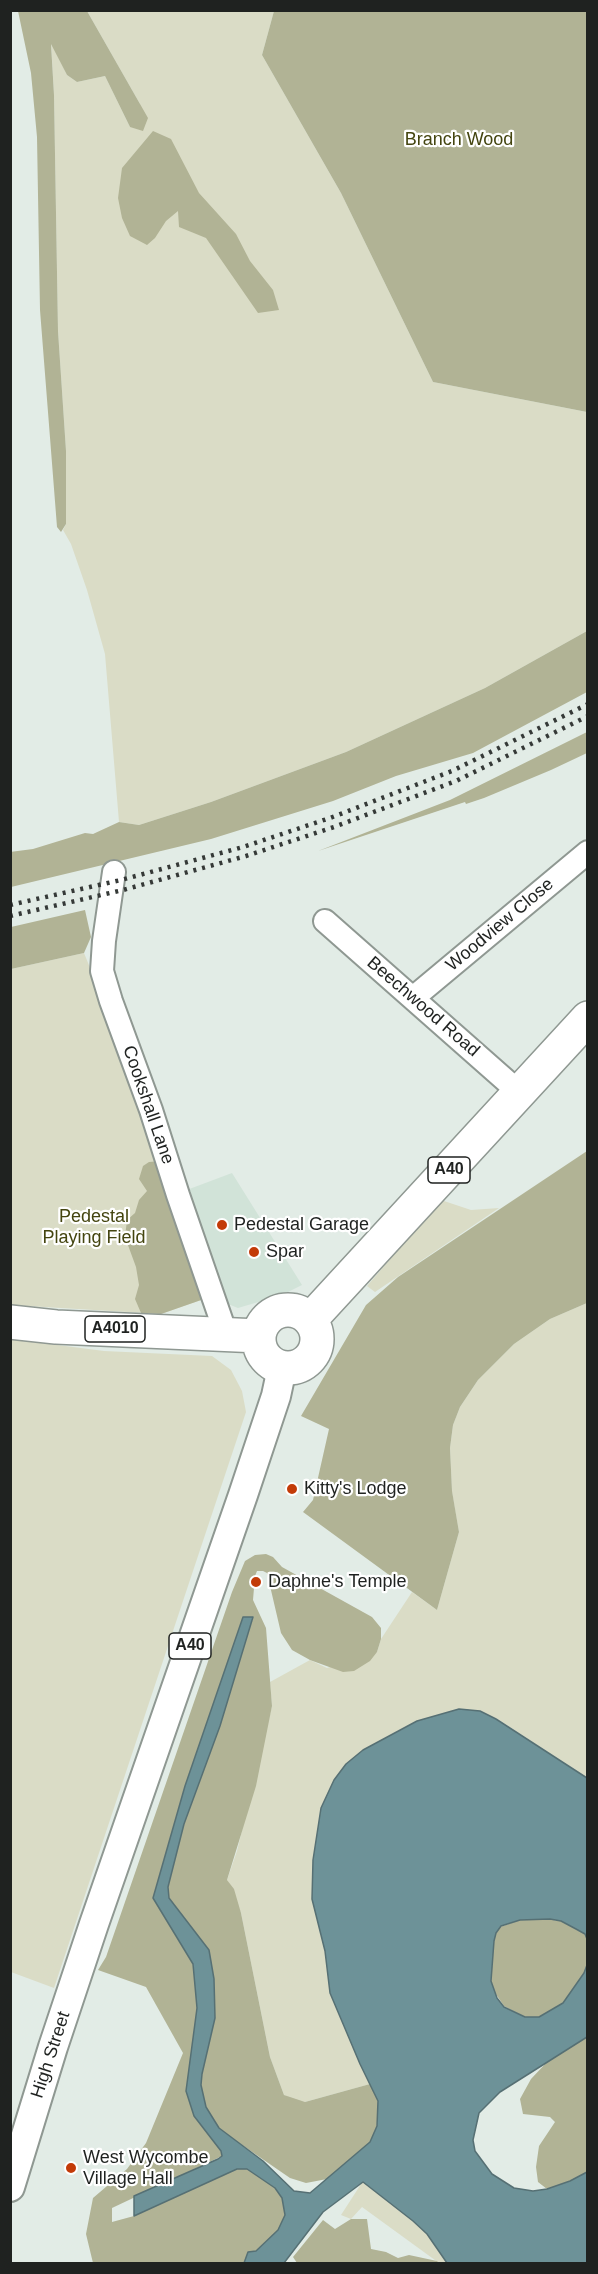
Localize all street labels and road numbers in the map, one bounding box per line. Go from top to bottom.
street label: Woodview Close [442,874,558,976]
street label: Beechwood Road [362,952,484,1062]
street label: Cookshall Lane [118,1043,178,1167]
road number: A40 [428,1157,470,1183]
road number: A4010 [85,1316,145,1342]
road number: A40 [169,1633,211,1659]
street label: High Street [27,2009,75,2101]

